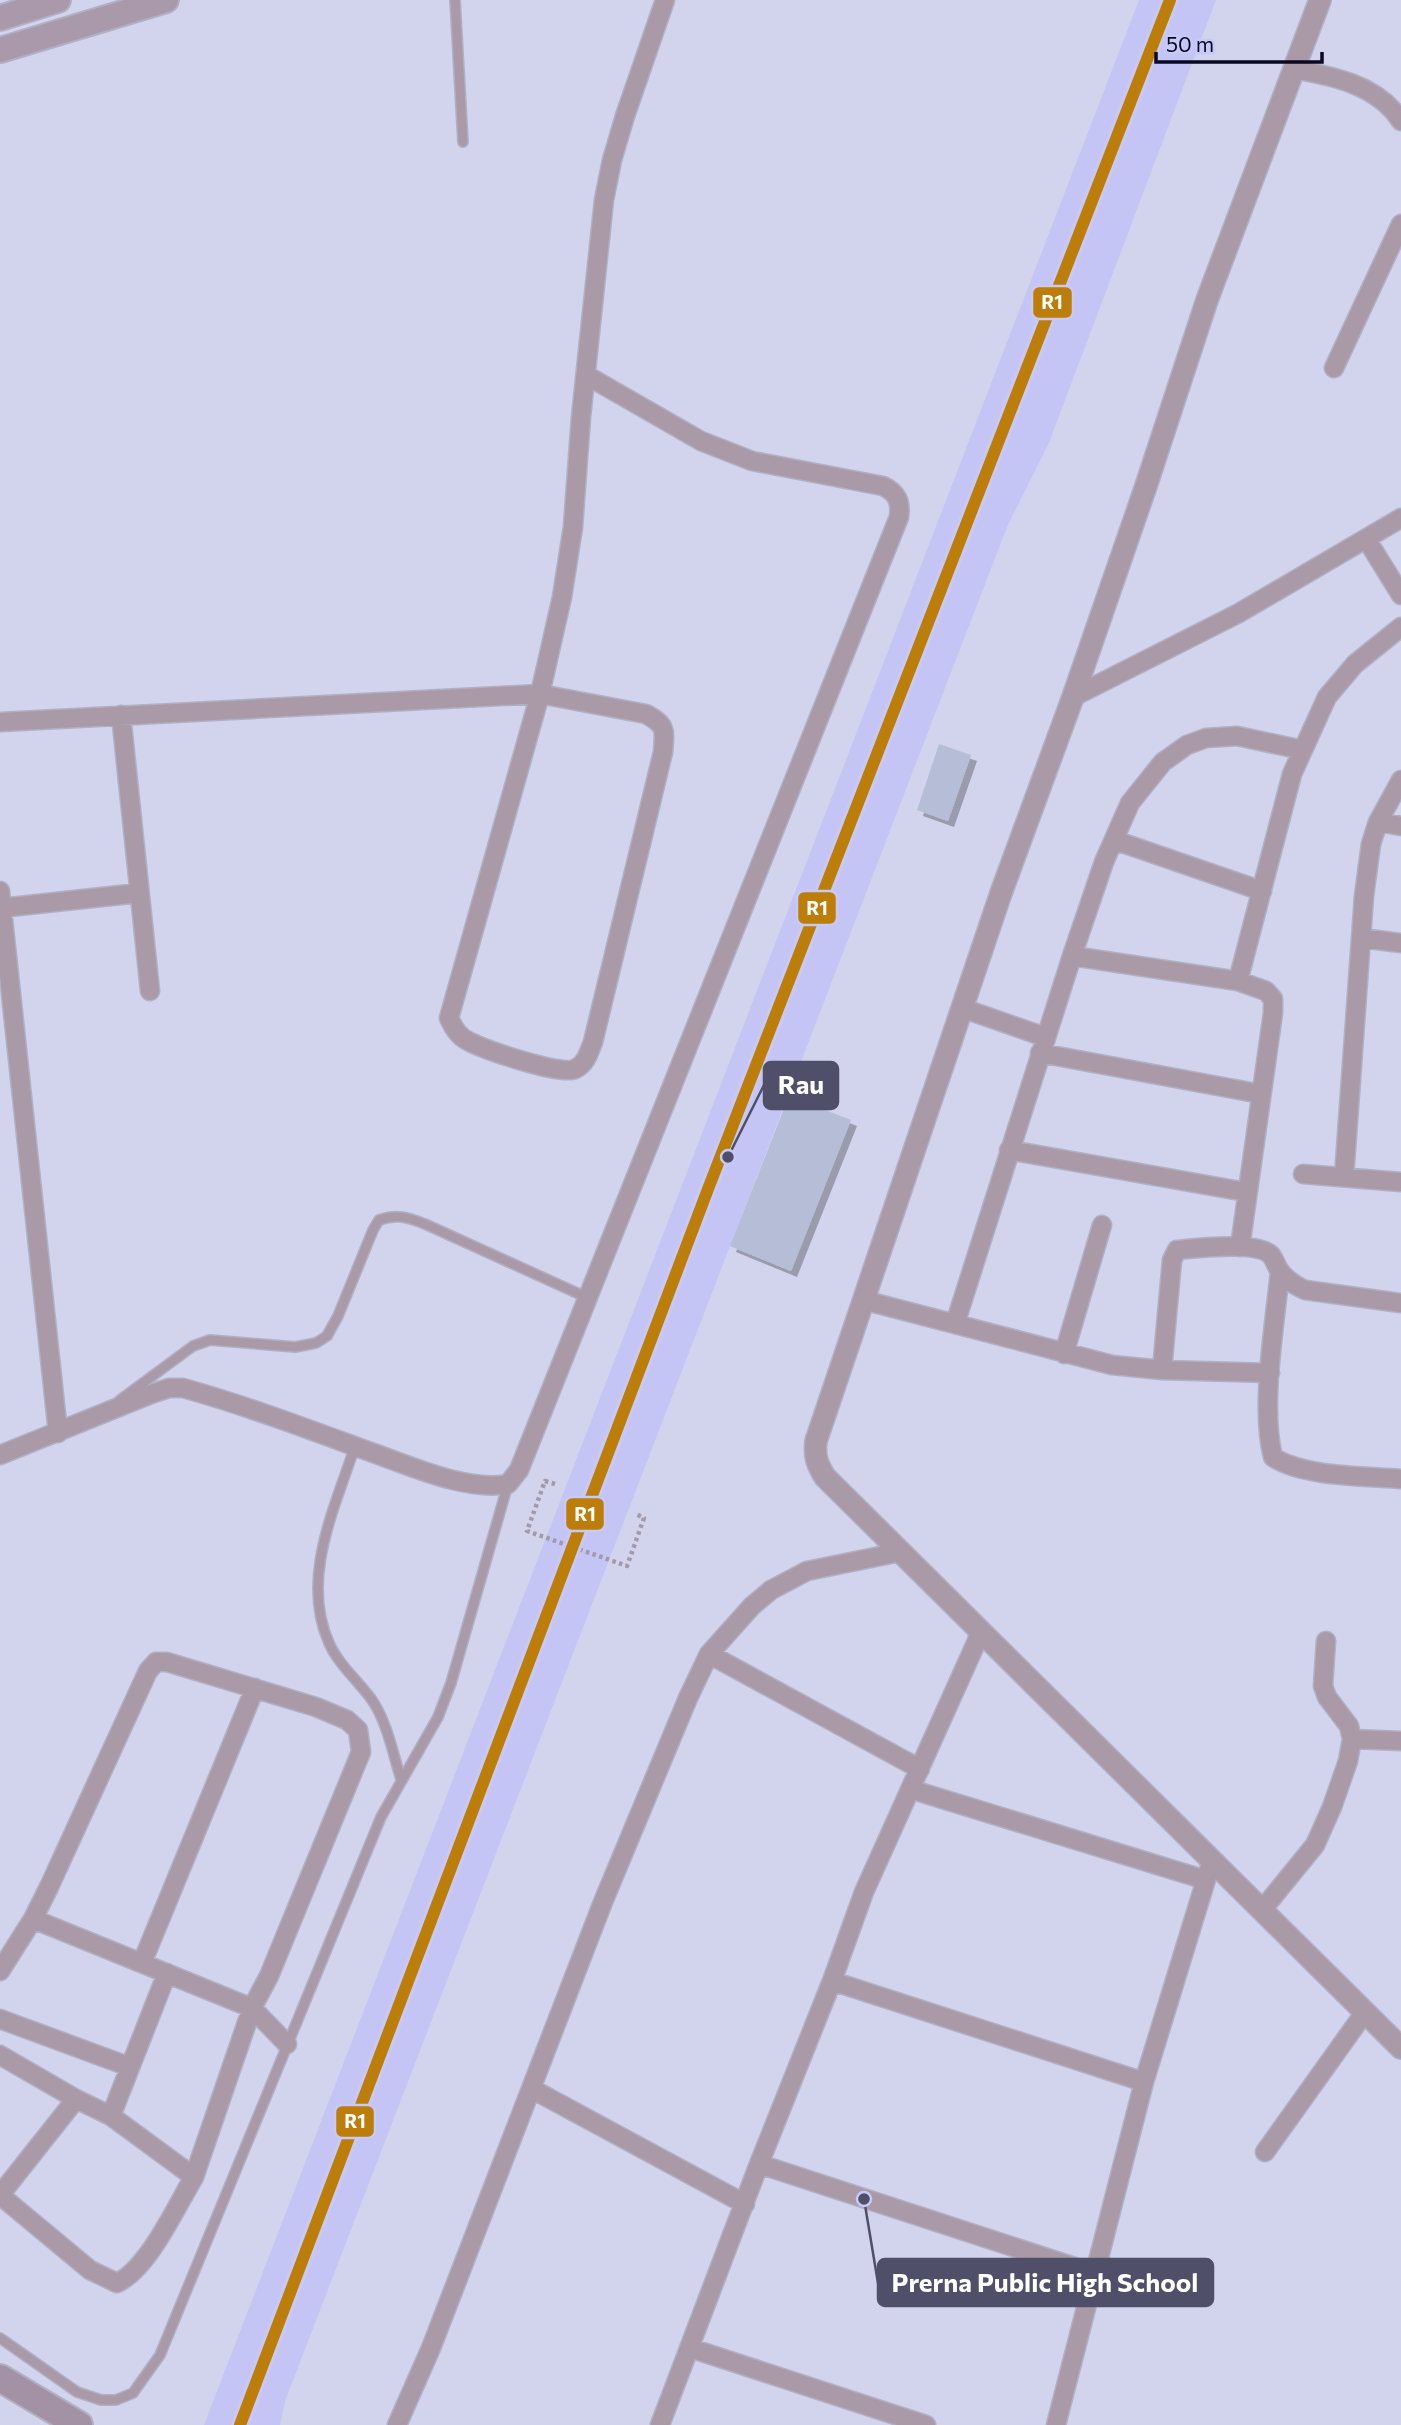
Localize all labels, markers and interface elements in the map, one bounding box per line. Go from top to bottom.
scale bar [1156,21,1322,65]
text: 50 m [1166,31,1214,56]
line badge: R1 [1032,286,1073,319]
text: R1 [1041,290,1063,313]
line badge: R1 [797,891,837,925]
text: R1 [806,896,828,919]
callout: Rau [764,1062,838,1109]
text: Rau [778,1068,824,1099]
line badge: R1 [565,1497,605,1531]
text: R1 [574,1502,596,1525]
line badge: R1 [335,2105,375,2138]
text: R1 [344,2109,366,2132]
callout: Prerna Public High School [878,2259,1213,2306]
text: Prerna Public High School [892,2266,1198,2297]

